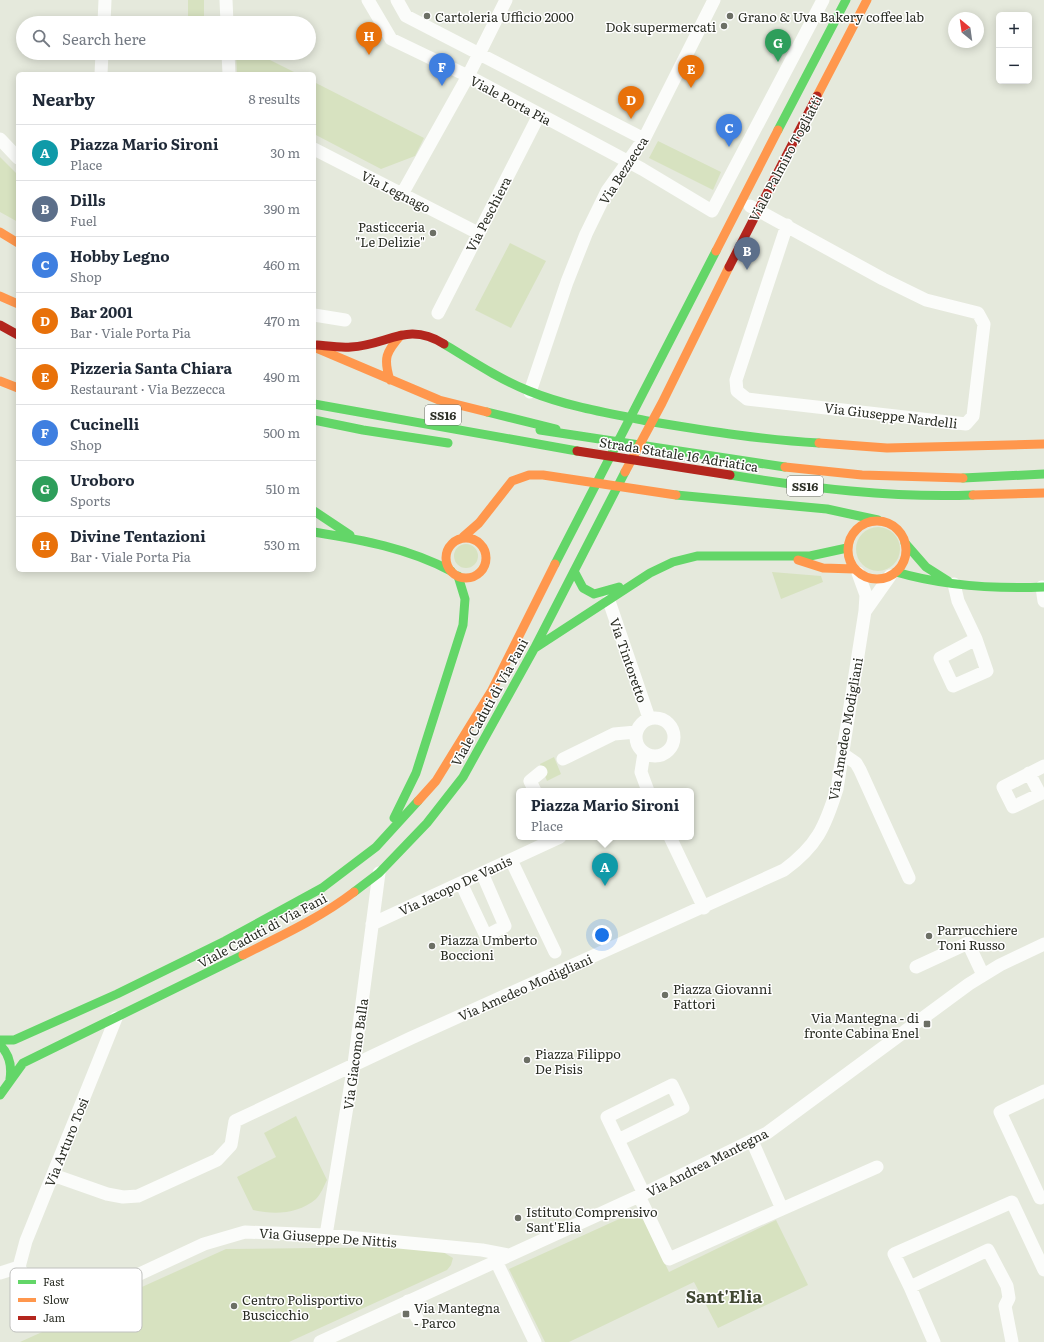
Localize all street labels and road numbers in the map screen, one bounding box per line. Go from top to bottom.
street label: Viale Porta Pia [467,71,555,129]
street label: Viale Palmiro Togliatti [744,91,827,224]
street label: Via Bezzecca [594,132,652,208]
street label: Via Legnago [358,165,434,217]
street label: Via Peschiera [461,173,515,255]
street label: Via Giuseppe Nardelli [823,397,959,433]
road number: SS16 [425,405,461,425]
street label: Strada Statale 16 Adriatica [598,432,760,476]
road number: SS16 [787,476,823,496]
street label: Via Tintoretto [606,615,653,705]
street label: Viale Caduti di Via Fani [446,634,532,769]
street label: Via Amedeo Modigliani [823,655,867,802]
street label: Via Jacopo De Vanis [395,850,515,920]
street label: Viale Caduti di Via Fani [194,888,330,972]
street label: Via Amedeo Modigliani [455,949,596,1025]
street label: Via Giacomo Balla [338,997,372,1111]
street label: Via Arturo Tosi [39,1094,93,1189]
street label: Via Andrea Mantegna [643,1123,771,1201]
street label: Via Giuseppe De Nittis [259,1223,398,1251]

